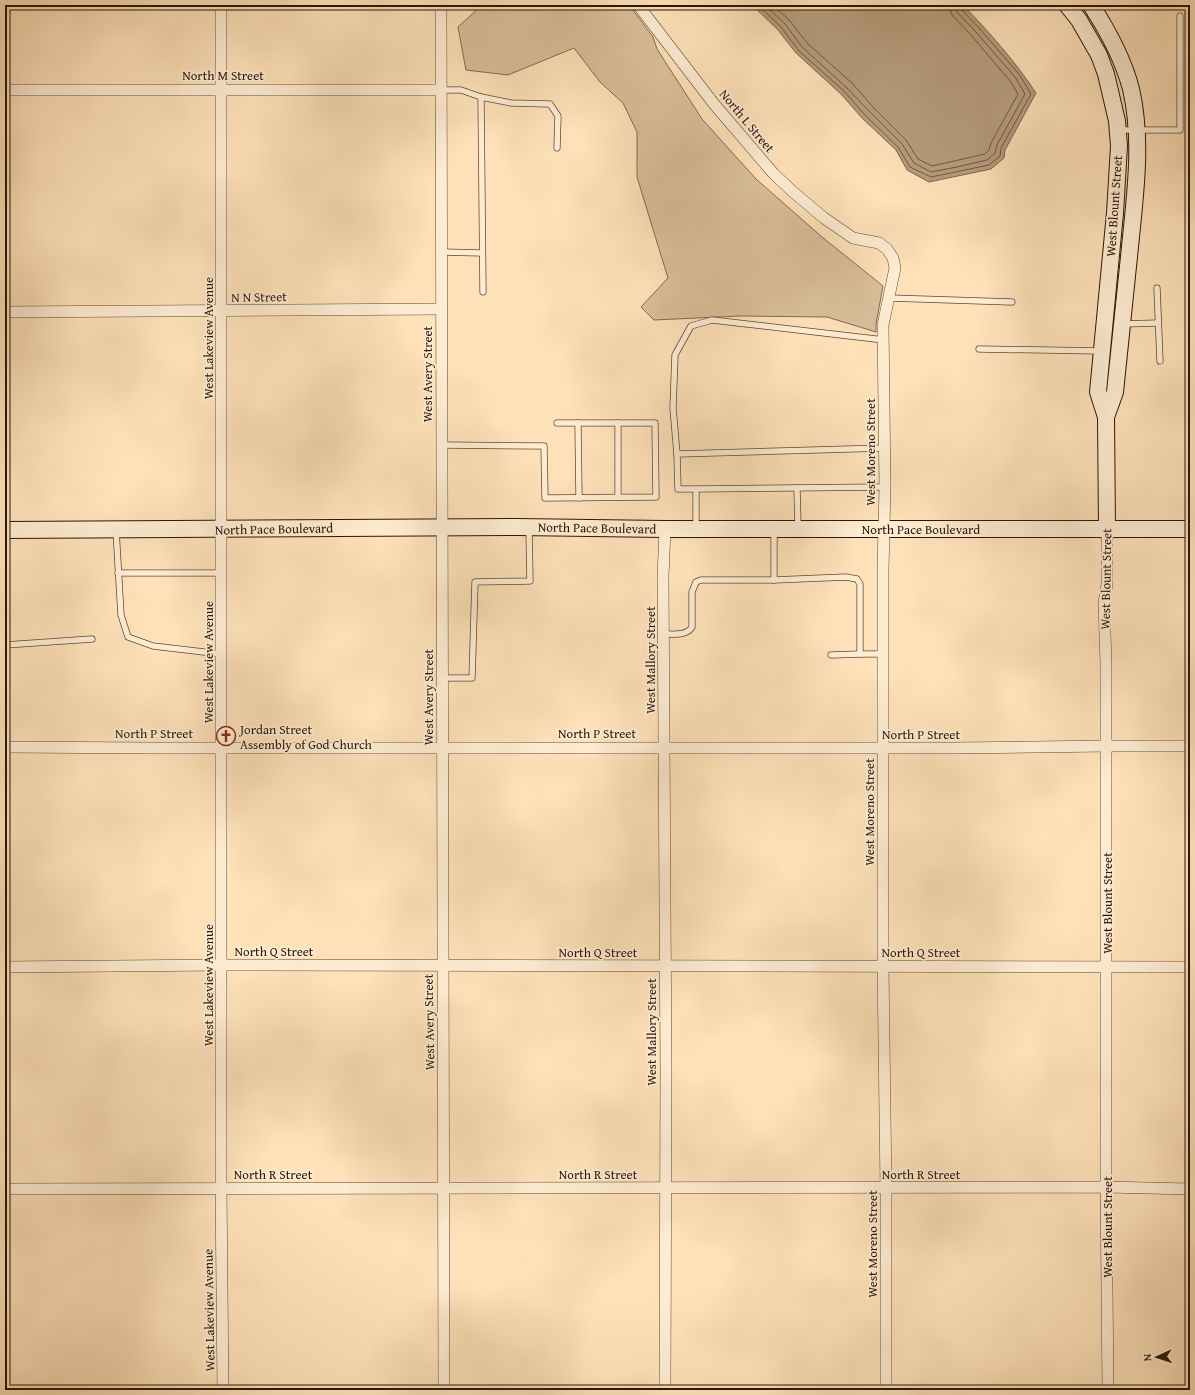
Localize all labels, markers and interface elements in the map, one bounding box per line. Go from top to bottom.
street label: North M Street [182,66,264,85]
street label: North L Street [715,85,779,157]
street label: West Blount Street [1101,154,1127,257]
street label: West Lakeview Avenue [199,277,218,399]
street label: N N Street [231,287,287,307]
street label: West Avery Street [418,325,437,422]
street label: West Moreno Street [861,398,880,506]
street label: North Pace Boulevard [538,517,656,539]
street label: North Pace Boulevard [215,518,333,540]
street label: North Pace Boulevard [862,520,980,539]
street label: West Blount Street [1096,528,1116,630]
street label: West Lakeview Avenue [199,601,218,723]
street label: West Mallory Street [641,606,660,714]
street label: West Avery Street [419,648,438,745]
place label: Jordan Street Assembly of God Church [238,720,373,754]
street label: North P Street [115,724,193,743]
street label: North P Street [558,724,636,743]
church icon: Jordan Street Assembly of God Church [215,725,237,747]
street label: North P Street [882,725,960,744]
street label: West Moreno Street [860,758,879,866]
street label: West Blount Street [1098,852,1117,954]
street label: West Lakeview Avenue [199,924,218,1046]
street label: North Q Street [235,942,314,961]
street label: North Q Street [559,943,638,962]
street label: North Q Street [882,943,961,962]
street label: West Avery Street [419,973,439,1070]
street label: West Mallory Street [642,978,661,1086]
street label: North R Street [234,1165,313,1184]
street label: North R Street [559,1165,638,1184]
street label: North R Street [882,1165,961,1184]
street label: West Blount Street [1098,1176,1117,1278]
street label: West Moreno Street [863,1190,882,1298]
street label: West Lakeview Avenue [198,1249,220,1371]
north arrow [1137,1337,1177,1377]
text: N [1139,1353,1155,1362]

